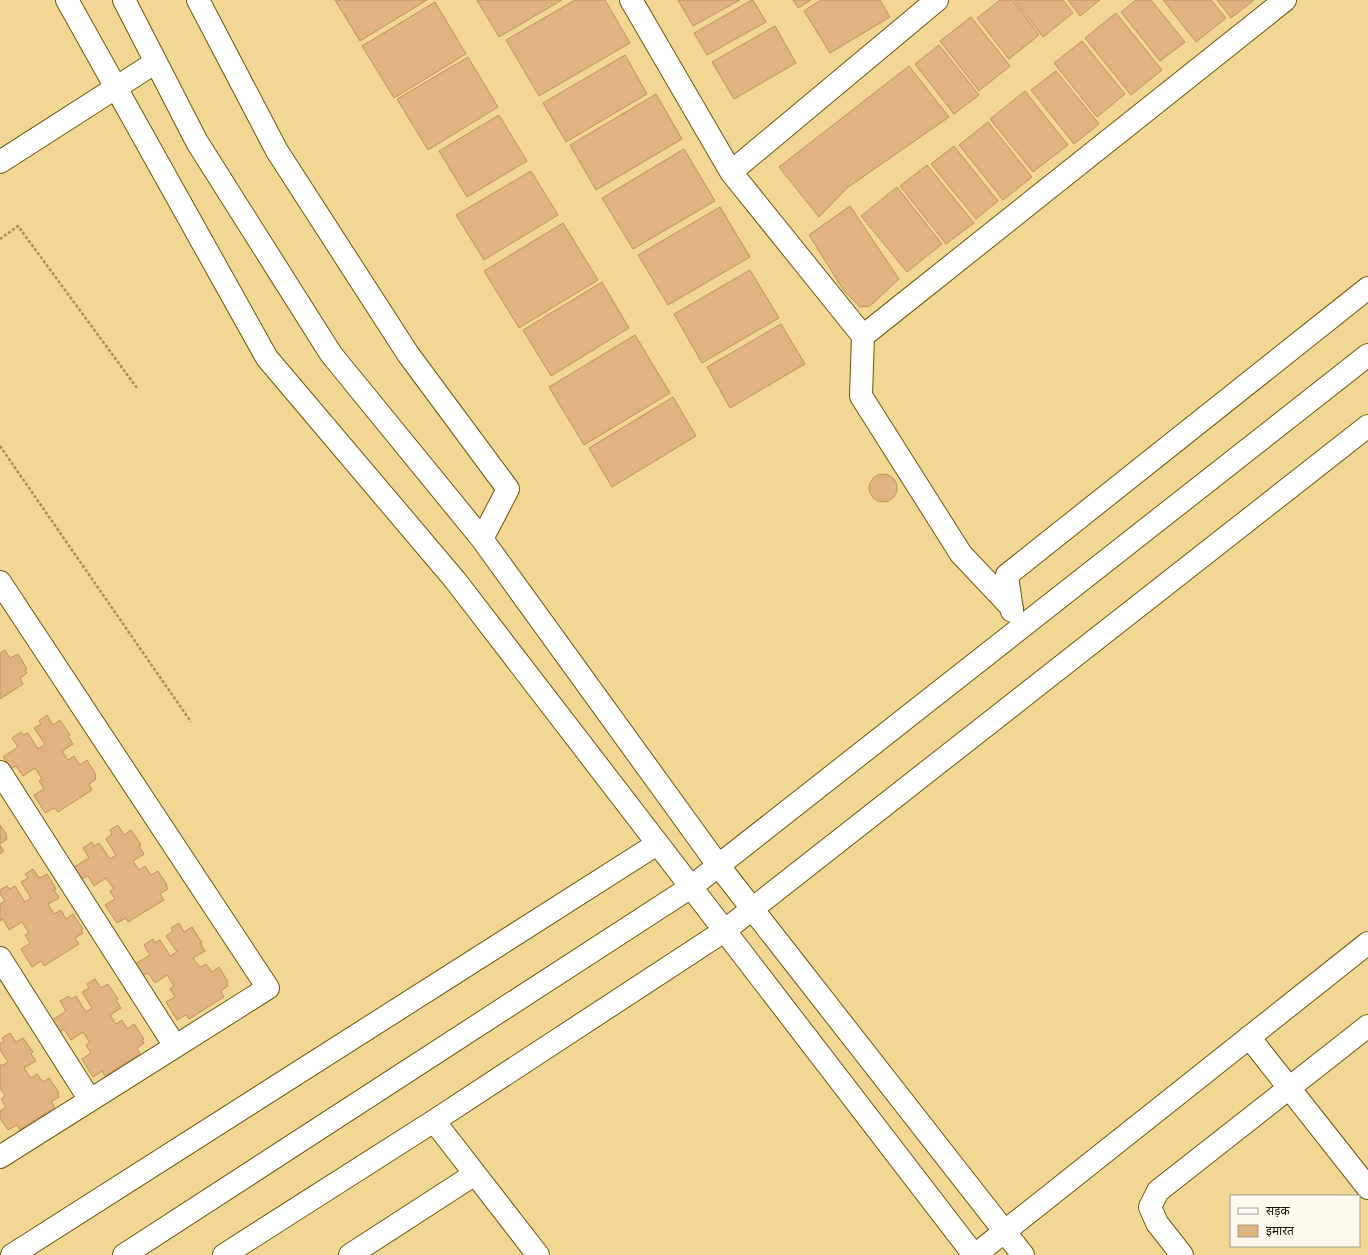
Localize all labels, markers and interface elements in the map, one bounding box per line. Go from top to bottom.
legend [1230,1195,1360,1247]
text: सड़क [1266,1202,1291,1220]
text: इमारत [1266,1222,1295,1240]

